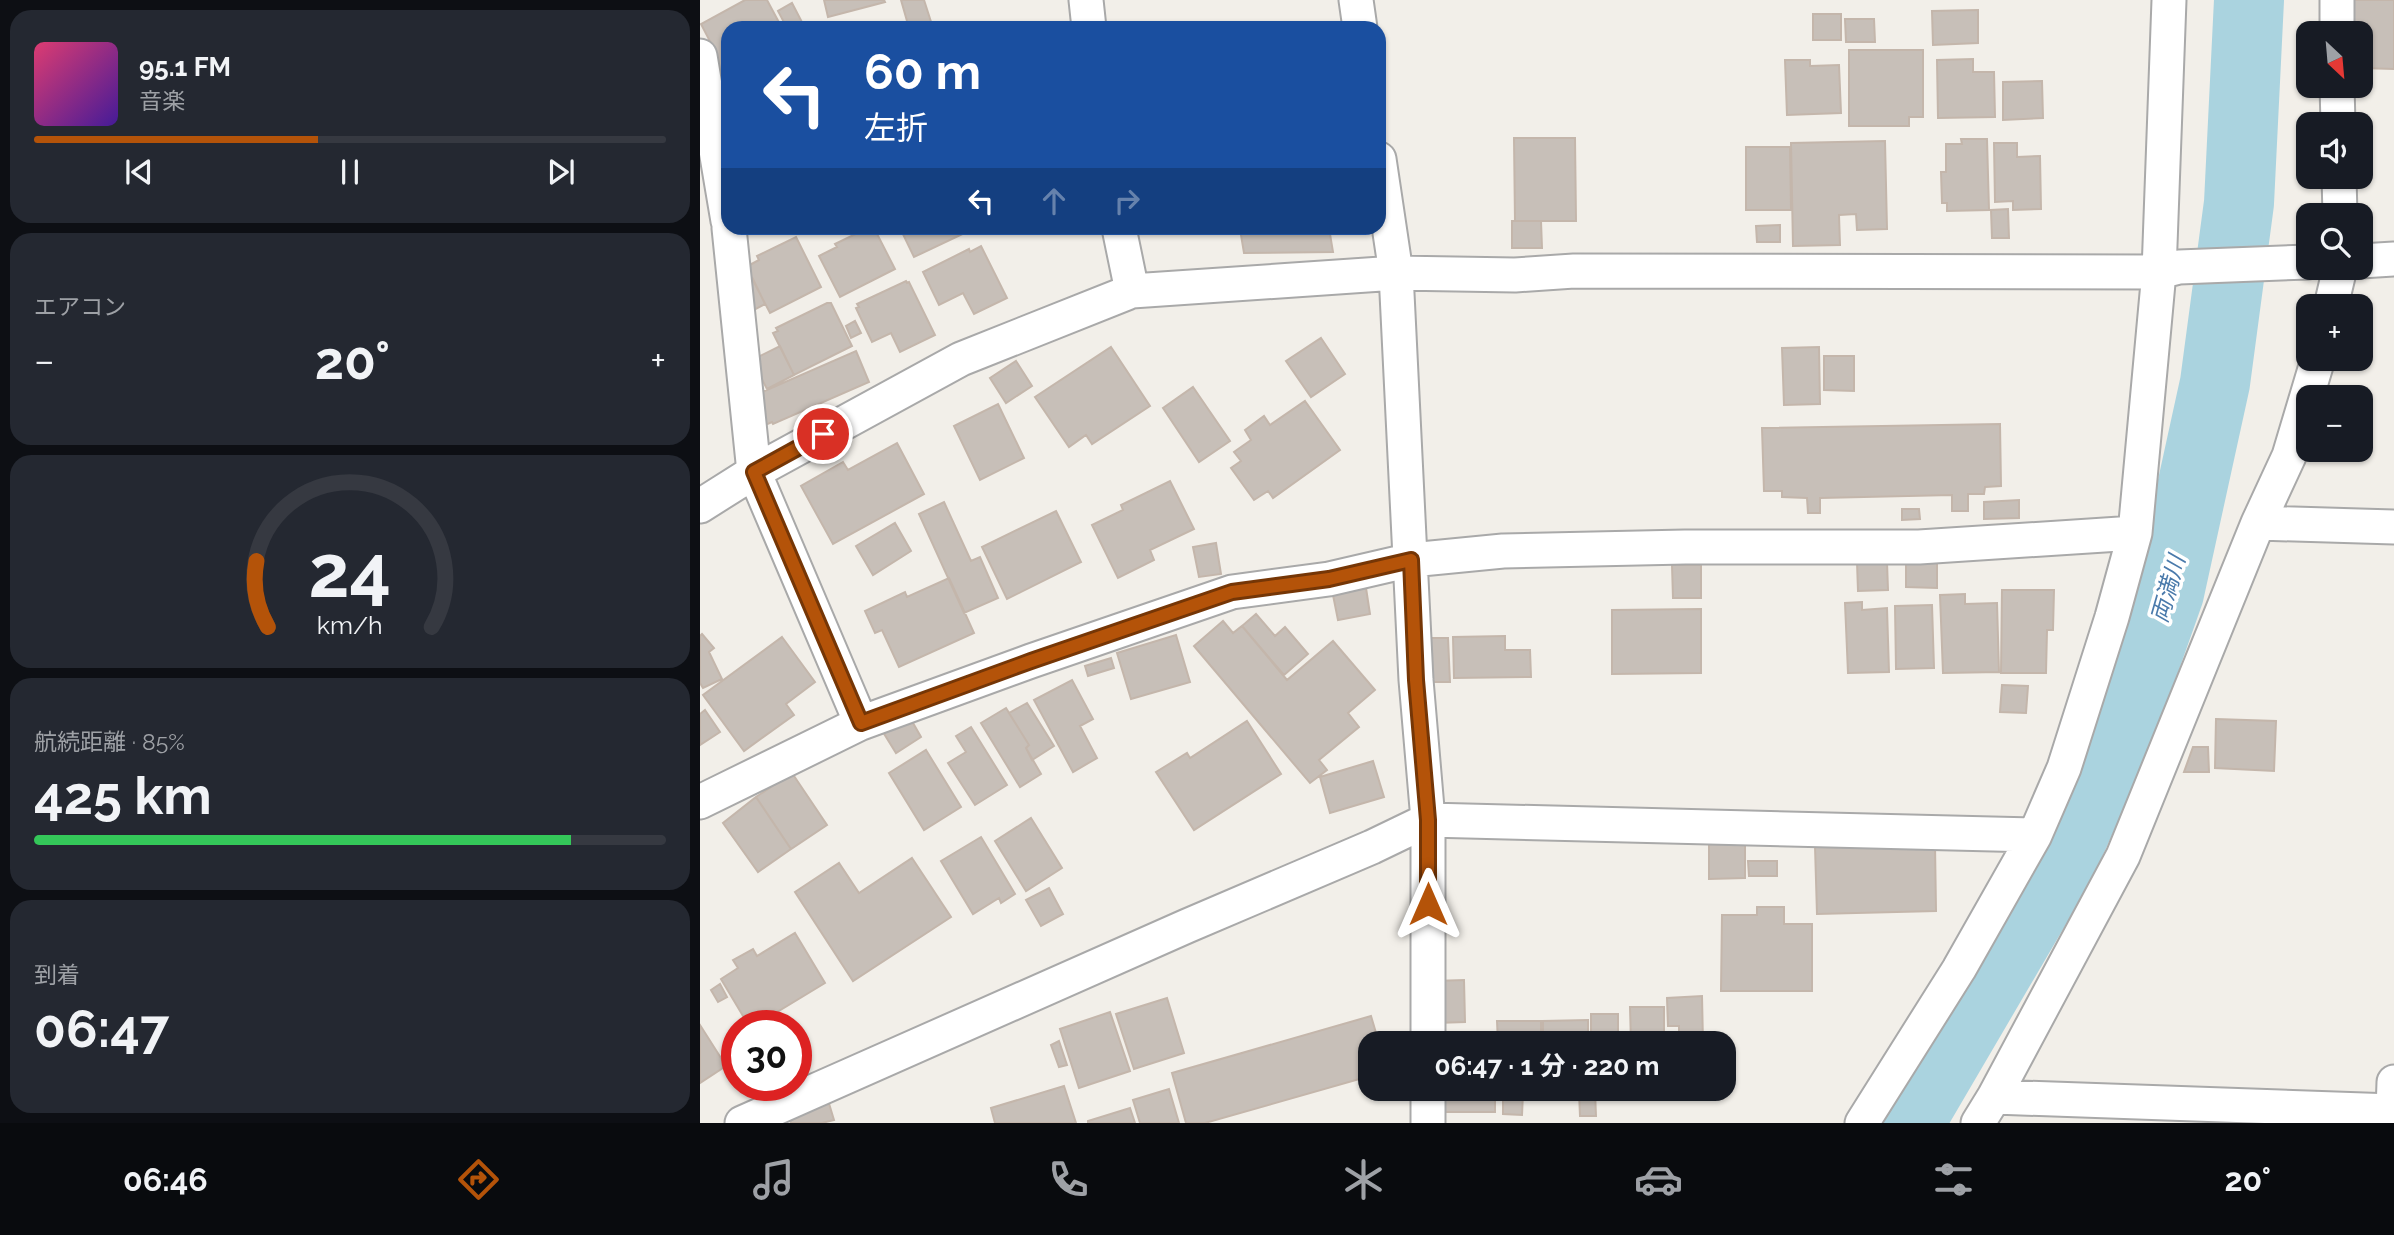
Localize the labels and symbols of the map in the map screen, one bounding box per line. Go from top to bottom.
north arrow [2296,21,2373,98]
pin [793,404,853,464]
water label: 両満川 [2145,549,2191,626]
position arrow [1391,867,1465,941]
speed limit sign: 30 [721,1010,812,1101]

